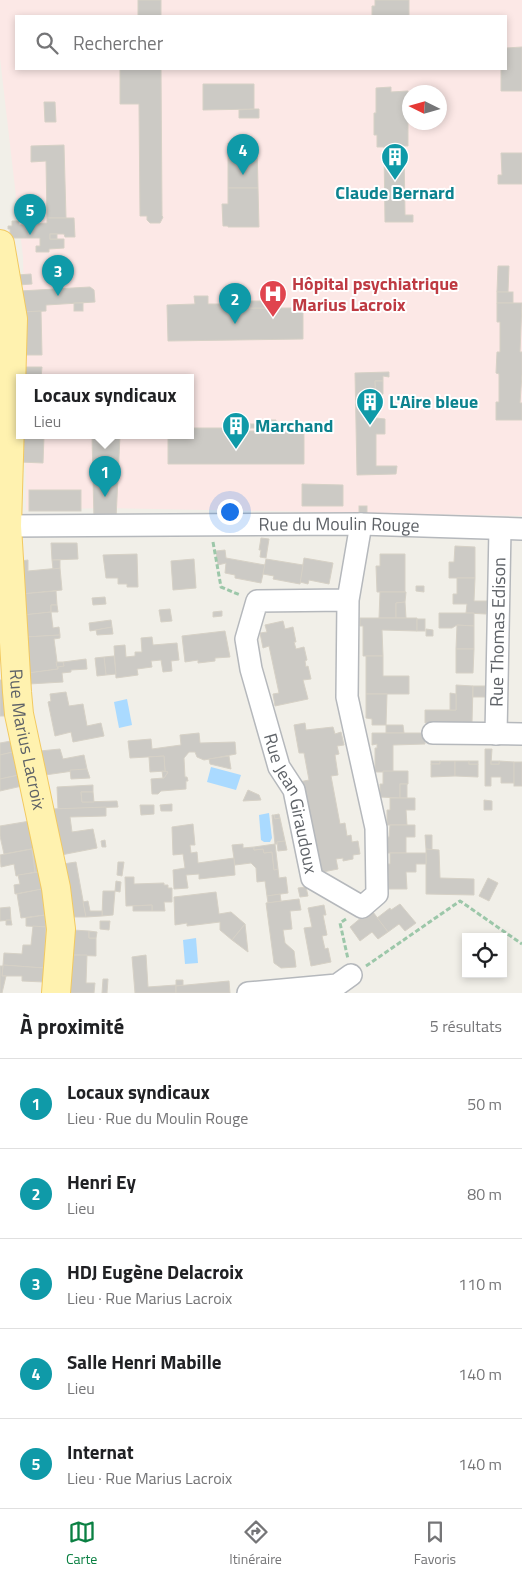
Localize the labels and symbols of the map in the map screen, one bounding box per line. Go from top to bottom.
north arrow [402,85,447,130]
pin: 4 [227,134,259,175]
building icon: Claude Bernard [380,142,410,181]
place label: Claude Bernard [335,179,455,206]
pin: 5 [14,194,46,235]
pin: 3 [42,255,74,296]
place label: Hôpital psychiatrique Marius Lacroix [292,270,458,318]
hospital icon: Hôpital psychiatrique Marius Lacroix [258,279,288,318]
pin: 2 [219,283,251,324]
building icon: L'Aire bleue [355,387,385,426]
place label: L'Aire bleue [389,388,478,415]
building icon: Marchand [221,411,251,450]
place label: Marchand [255,412,333,439]
pin: 1 [89,456,121,497]
your location [217,499,243,525]
street label: Rue du Moulin Rouge [258,510,420,539]
street label: Rue Thomas Edison [483,557,512,707]
street label: Rue Marius Lacroix [3,668,53,813]
street label: Rue Jean Giraudoux [257,730,325,876]

